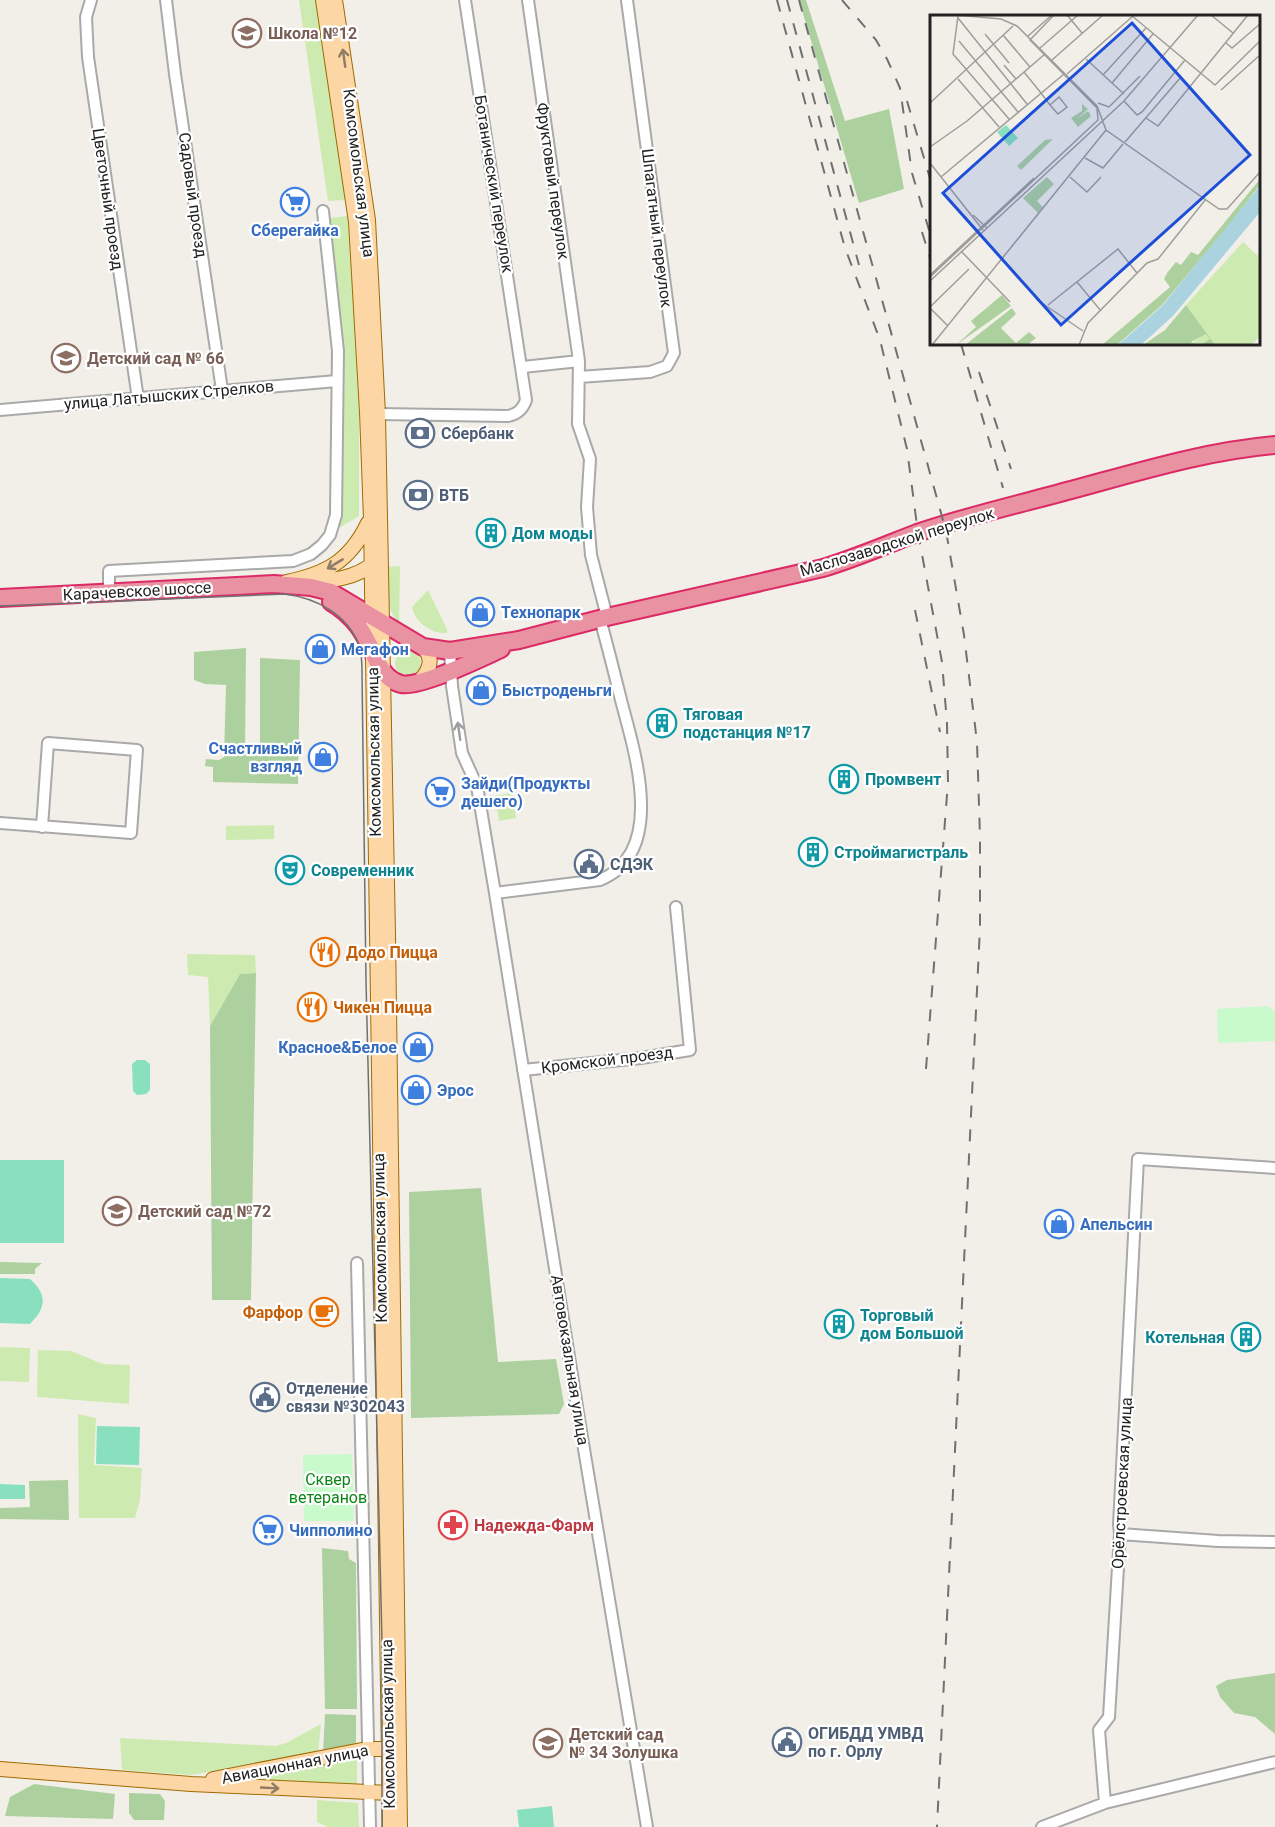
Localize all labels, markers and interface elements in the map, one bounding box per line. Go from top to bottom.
inset map [930,15,1260,345]
school or university icon: Школа №12 [231,17,263,49]
place label: Школа №12 [268,24,357,43]
one-way arrow [338,49,349,68]
street label: Комсомольская улица [339,88,379,258]
street label: Ботанический переулок [471,94,518,275]
street label: Фруктовый переулок [533,101,573,261]
street label: Цветочный проезд [89,127,127,271]
street label: Садовый проезд [175,131,211,259]
street label: Шпагатный переулок [638,147,676,309]
supermarket icon: Сберегайка [279,186,311,218]
place label: Сберегайка [251,221,339,240]
school or university icon: Детский сад № 66 [50,342,82,374]
place label: Детский сад № 66 [87,349,224,368]
street label: улица Латышских Стрелков [63,376,275,414]
bank icon: Сбербанк [404,417,436,449]
place label: Сбербанк [441,424,515,443]
bank icon: ВТБ [402,479,434,511]
place label: ВТБ [439,486,469,505]
street label: Маслозаводской переулок [798,503,997,581]
building icon: Дом моды [475,517,507,549]
place label: Дом моды [512,524,593,543]
one-way arrow [327,558,344,570]
street label: Карачевское шоссе [62,578,212,604]
shop icon: Технопарк [464,596,496,628]
place label: Технопарк [501,603,582,622]
shop icon: Мегафон [304,633,336,665]
place label: Мегафон [341,640,409,659]
street label: Комсомольская улица [363,667,385,837]
shop icon: Быстроденьги [465,674,497,706]
place label: Быстроденьги [502,681,612,700]
place label: Тяговая подстанция №17 [683,705,811,742]
building icon: Тяговая подстанция №17 [646,707,678,739]
one-way arrow [454,722,465,742]
place label: Счастливый взгляд [209,739,302,776]
shop icon: Счастливый взгляд [307,741,339,773]
building icon: Промвент [828,763,860,795]
place label: Промвент [865,770,941,789]
place label: Зайди(Продукты дешего) [461,774,591,811]
supermarket icon: Зайди(Продукты дешего) [424,776,456,808]
building icon: Строймагистраль [797,836,829,868]
place label: Строймагистраль [834,843,968,862]
public building icon: СДЭК [573,848,605,880]
theatre icon: Современник [274,854,306,886]
place label: СДЭК [610,855,654,874]
place label: Современник [311,861,415,880]
restaurant icon: Додо Пицца [309,936,341,968]
place label: Додо Пицца [346,943,438,962]
restaurant icon: Чикен Пицца [296,991,328,1023]
place label: Чикен Пицца [333,998,433,1017]
shop icon: Красное&Белое [402,1031,434,1063]
place label: Красное&Белое [278,1038,397,1057]
street label: Кромской проезд [540,1042,674,1078]
shop icon: Эрос [400,1074,432,1106]
place label: Эрос [437,1081,474,1100]
street label: Комсомольская улица [369,1153,391,1323]
school or university icon: Детский сад №72 [101,1195,133,1227]
place label: Детский сад №72 [138,1202,271,1221]
shop icon: Апельсин [1043,1208,1075,1240]
place label: Апельсин [1080,1215,1153,1234]
street label: Автовокзальная улица [547,1273,593,1447]
cafe icon: Фарфор [308,1296,340,1328]
place label: Фарфор [243,1303,303,1322]
place label: Торговый дом Большой [860,1306,964,1343]
building icon: Торговый дом Большой [823,1308,855,1340]
building icon: Котельная [1230,1321,1262,1353]
place label: Котельная [1145,1328,1225,1347]
place label: Отделение связи №302043 [286,1379,405,1416]
public building icon: Отделение связи №302043 [249,1381,281,1413]
street label: Орёлстроевская улица [1108,1397,1136,1569]
park label: Сквер ветеранов [289,1470,367,1507]
pharmacy icon: Надежда-Фарм [437,1509,469,1541]
supermarket icon: Чипполино [252,1514,284,1546]
place label: Надежда-Фарм [474,1516,594,1535]
place label: Чипполино [289,1521,372,1540]
street label: Комсомольская улица [377,1639,399,1809]
place label: ОГИБДД УМВД по г. Орлу [808,1724,923,1761]
place label: Детский сад № 34 Золушка [569,1725,679,1762]
public building icon: ОГИБДД УМВД по г. Орлу [771,1726,803,1758]
school or university icon: Детский сад № 34 Золушка [532,1727,564,1759]
street label: Авиационная улица [220,1740,370,1788]
one-way arrow [259,1782,279,1793]

